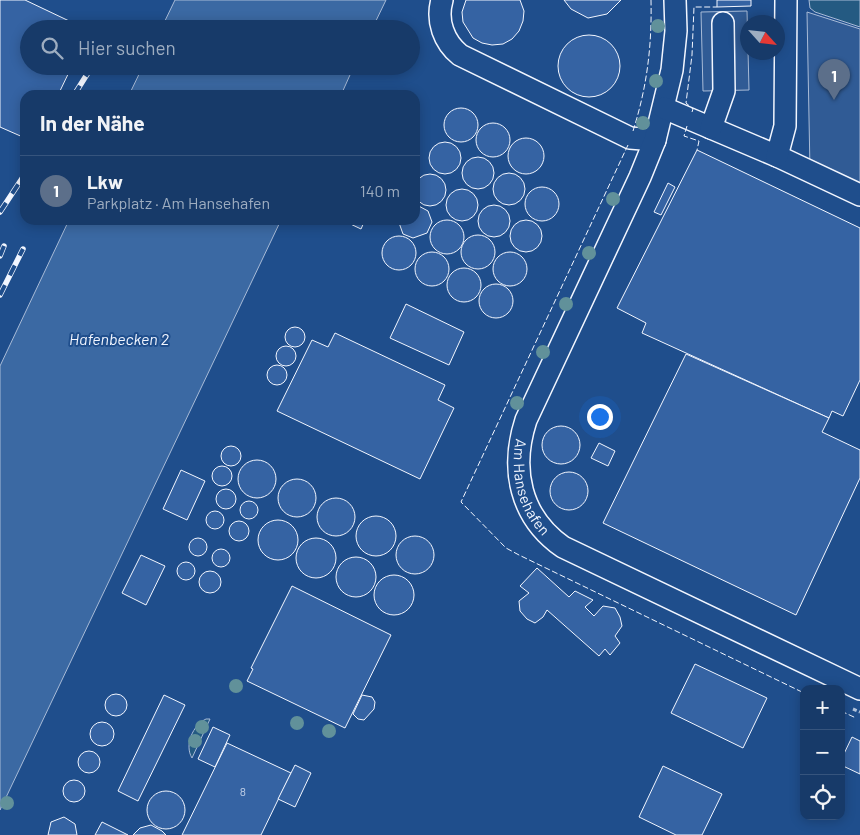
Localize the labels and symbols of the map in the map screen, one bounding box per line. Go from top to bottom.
north arrow [740,15,785,60]
pin: 1 [818,59,850,100]
water label: Hafenbecken 2 [69,329,169,348]
your location [587,404,613,430]
street label: Am Hansehafen [511,438,554,539]
house number: 8 [240,784,246,798]

